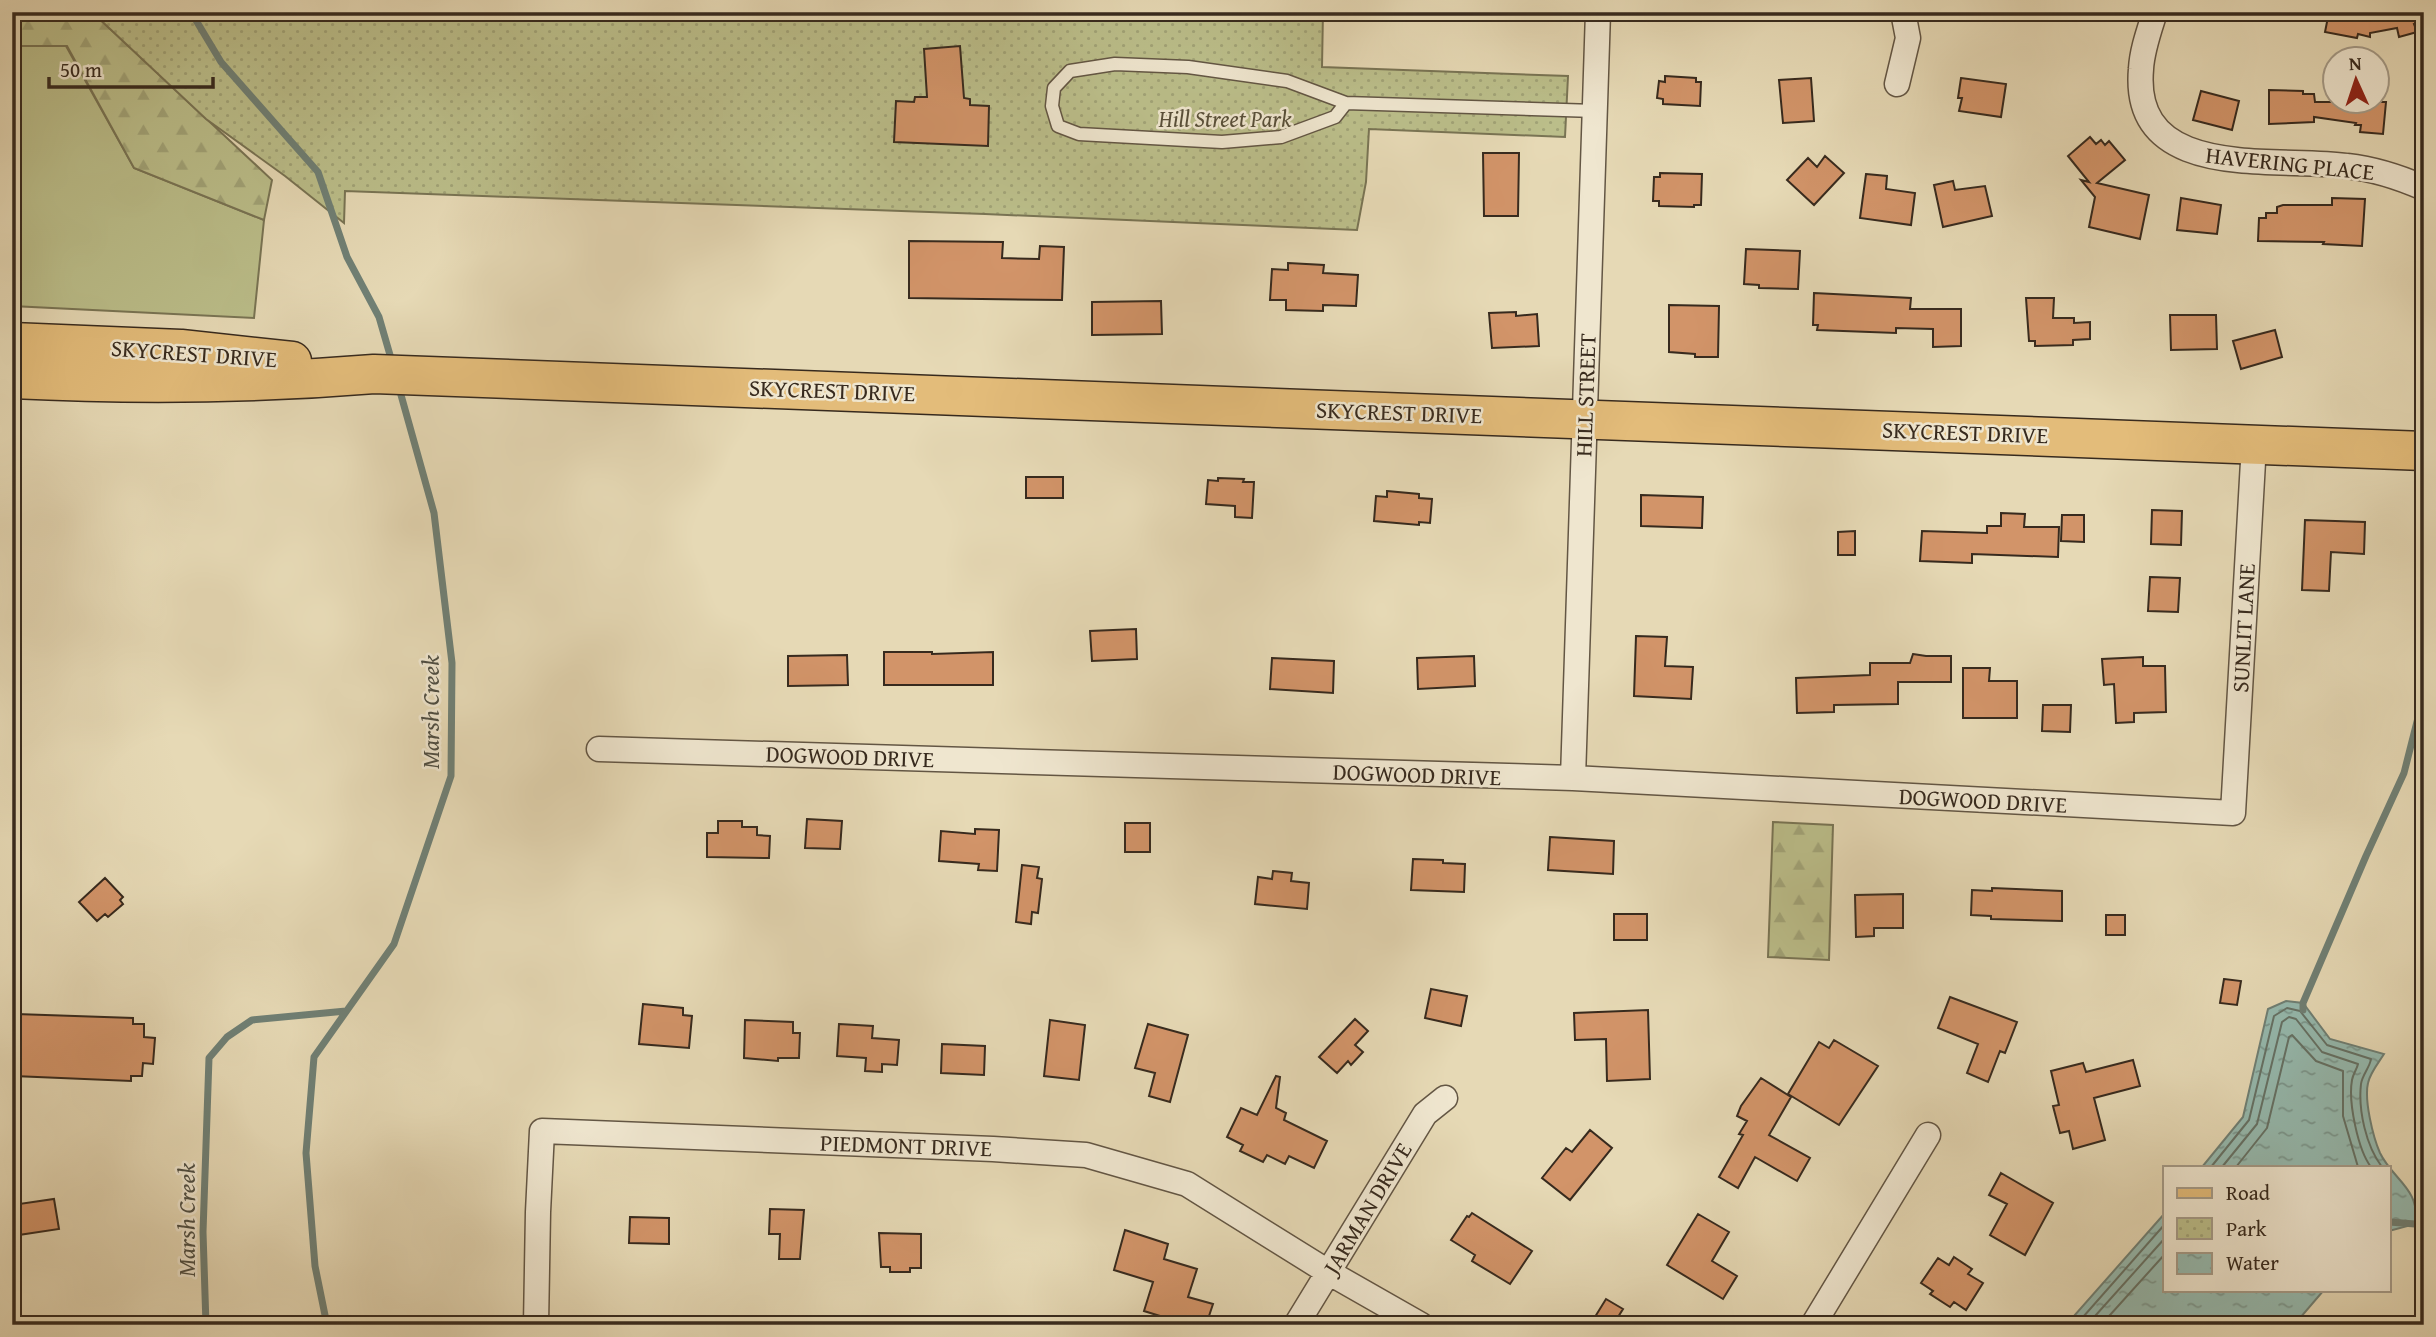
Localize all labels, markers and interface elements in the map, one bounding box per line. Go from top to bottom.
scale bar [49,46,214,90]
north arrow [2320,46,2390,116]
text: N [2348,49,2362,77]
text: 50 m [60,54,102,85]
park label: Hill Street Park [1158,102,1292,135]
street label: HAVERING PLACE [2204,138,2376,188]
street label: SKYCREST DRIVE [110,331,278,375]
street label: HILL STREET [1566,333,1604,457]
street label: SKYCREST DRIVE [748,371,916,409]
street label: SKYCREST DRIVE [1315,393,1483,431]
street label: SKYCREST DRIVE [1881,413,2049,451]
street label: SUNLIT LANE [2223,562,2263,694]
water label: Marsh Creek [413,655,448,769]
street label: DOGWOOD DRIVE [765,737,935,775]
street label: DOGWOOD DRIVE [1332,755,1502,793]
street label: DOGWOOD DRIVE [1898,779,2068,821]
street label: PIEDMONT DRIVE [820,1126,992,1164]
street label: JARMAN DRIVE [1313,1136,1419,1283]
water label: Marsh Creek [169,1163,204,1277]
legend [2163,1166,2390,1292]
text: Road [2226,1177,2271,1208]
text: Park [2226,1213,2267,1244]
text: Water [2226,1247,2279,1278]

